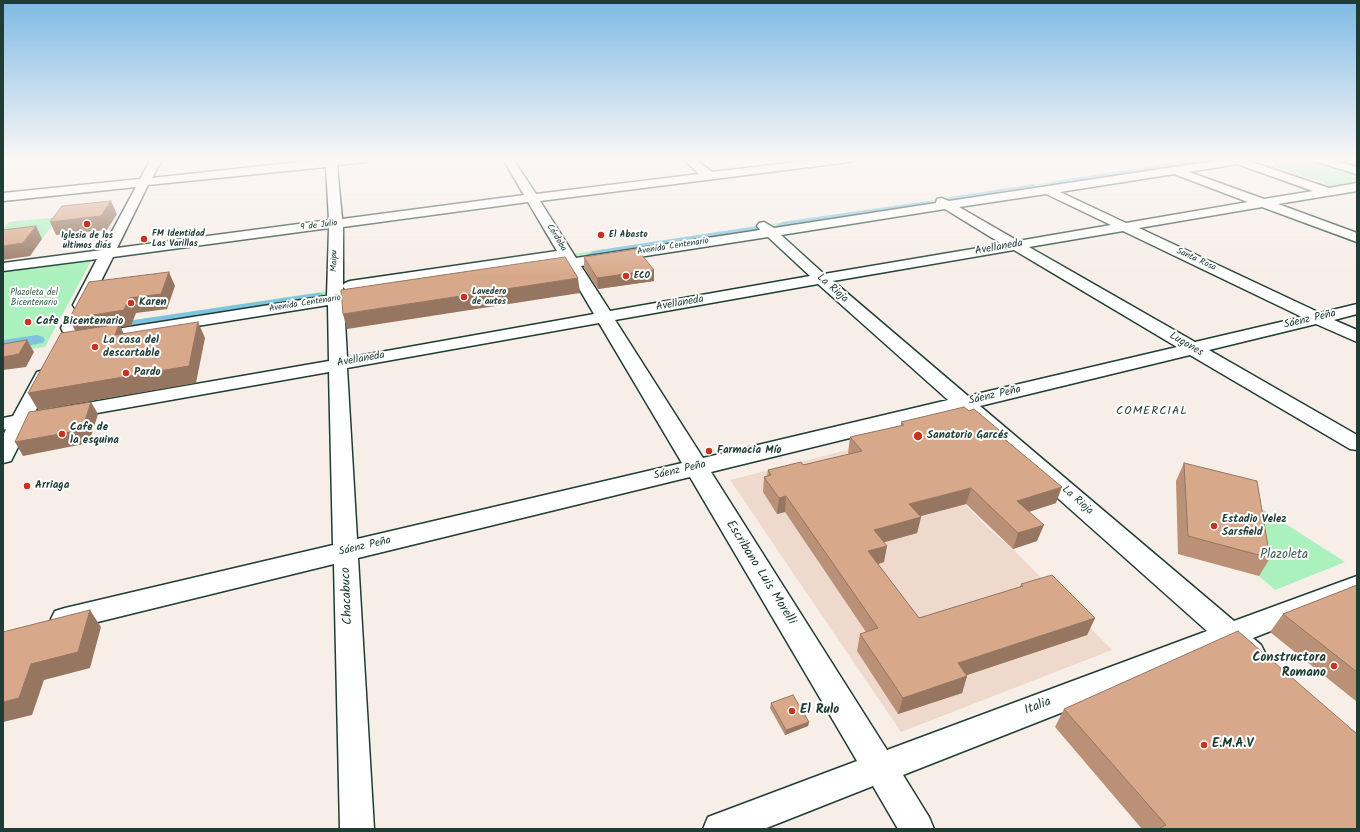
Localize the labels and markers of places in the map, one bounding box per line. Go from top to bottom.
marker: Iglesia de los ultimos dias [82,219,92,229]
place label: FM Identidad Las Varillas [152,229,205,250]
marker: El Abasto [596,230,606,240]
place label: El Abasto [609,230,648,240]
place label: Iglesia de los ultimos dias [61,231,113,252]
marker: FM Identidad Las Varillas [139,234,149,244]
marker: ECO [621,271,631,281]
place label: ECO [634,271,650,281]
place label: Lavedero de autos [472,287,506,308]
marker: Lavedero de autos [459,292,469,302]
place label: Karen [139,296,167,310]
marker: Karen [126,298,136,308]
place label: Cafe Bicentenario [36,315,123,329]
marker: Cafe Bicentenario [23,317,33,327]
place label: La casa del descartable [103,334,160,360]
marker: La casa del descartable [90,342,100,352]
place label: Pardo [134,366,161,380]
marker: Pardo [121,368,131,378]
place label: Cafe de la esquina [70,421,119,447]
marker: Cafe de la esquina [57,429,67,439]
place label: Sanatorio Garcés [927,429,1008,443]
marker: Sanatorio Garcés [912,430,924,442]
place label: Farmacia Mío [717,444,781,458]
marker: Farmacia Mío [704,446,714,456]
place label: Arriaga [35,479,69,493]
marker: Arriaga [22,481,32,491]
place label: Estadio Velez Sarsfield [1222,513,1287,539]
marker: Estadio Velez Sarsfield [1209,521,1219,531]
place label: Constructora Romano [1252,651,1326,682]
marker: Constructora Romano [1329,661,1339,671]
place label: El Rulo [800,703,839,719]
marker: El Rulo [787,706,797,716]
place label: E.M.A.V [1212,737,1253,753]
marker: E.M.A.V [1199,740,1209,750]

